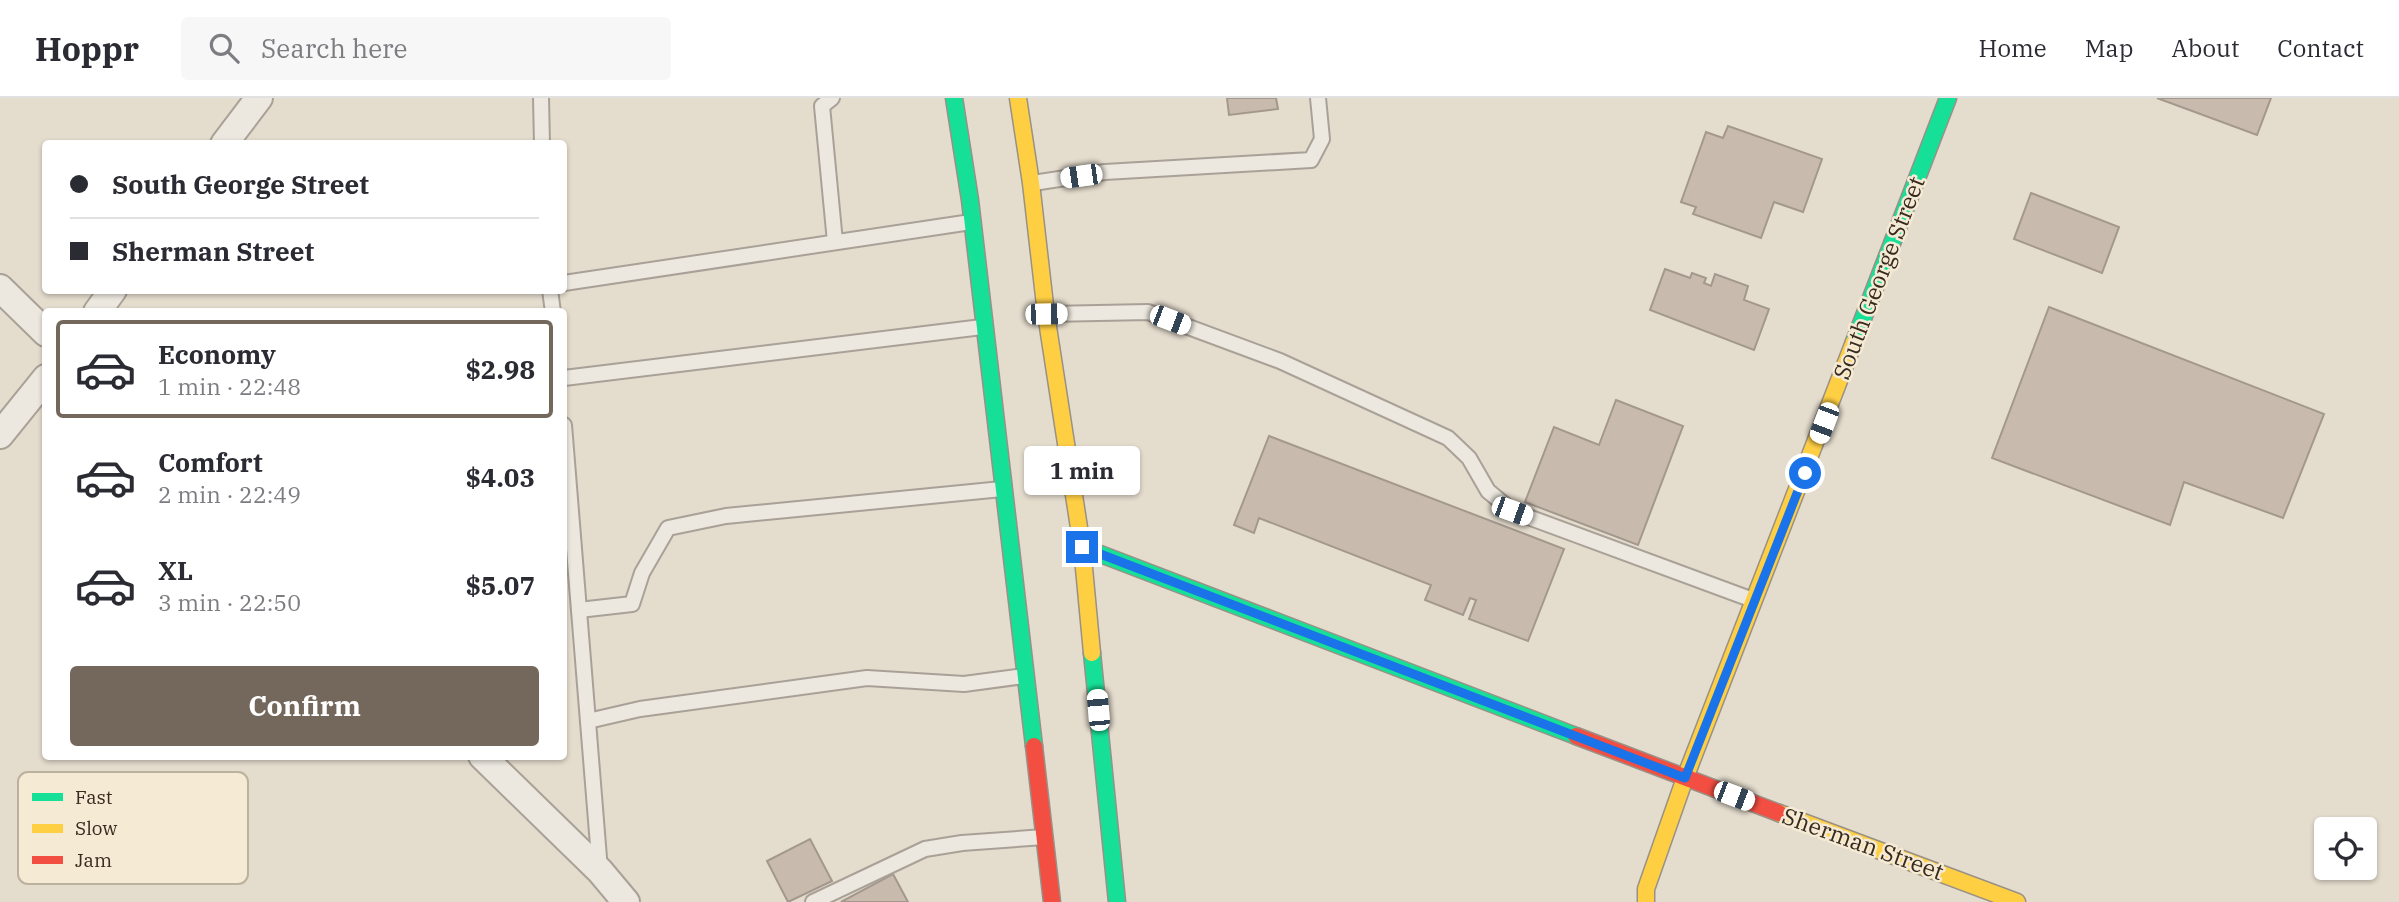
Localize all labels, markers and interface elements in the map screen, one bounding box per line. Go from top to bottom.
search box [181,17,671,80]
text: Hoppr [35,27,139,70]
icon: search [205,29,243,67]
text: Search here [261,31,408,65]
text: Home [1979,32,2047,64]
text: Map [2085,32,2133,64]
text: About [2171,32,2239,64]
text: Contact [2277,32,2364,64]
car [1059,163,1104,189]
text: South George Street [112,167,369,201]
street label: South George Street [1825,172,1931,384]
text: Sherman Street [112,234,314,268]
car [1025,303,1068,325]
car [1147,303,1194,337]
text: Economy [158,337,276,371]
icon: car [74,338,137,401]
text: $2.98 [465,352,535,386]
text: 1 min · 22:48 [158,371,301,401]
car [1807,400,1842,446]
text: Comfort [158,445,263,479]
icon: car [74,446,137,509]
callout: 1 min [1024,446,1140,494]
text: 1 min [1050,455,1114,485]
route start [1789,457,1821,489]
text: $4.03 [465,460,535,494]
text: 2 min · 22:49 [158,479,301,509]
car [1489,494,1536,528]
route end [1066,531,1098,563]
text: XL [158,553,193,587]
icon: car [74,554,137,617]
text: $5.07 [465,568,535,602]
text: 3 min · 22:50 [158,587,301,617]
button: Confirm [70,666,539,746]
car [1086,688,1111,732]
legend [18,772,248,884]
car [1711,779,1758,813]
text: Fast [75,785,113,809]
street label: Sherman Street [1779,800,1948,886]
text: Slow [75,816,117,840]
map controls [2314,817,2377,880]
button: locate [2314,817,2377,880]
text: Jam [75,848,112,872]

